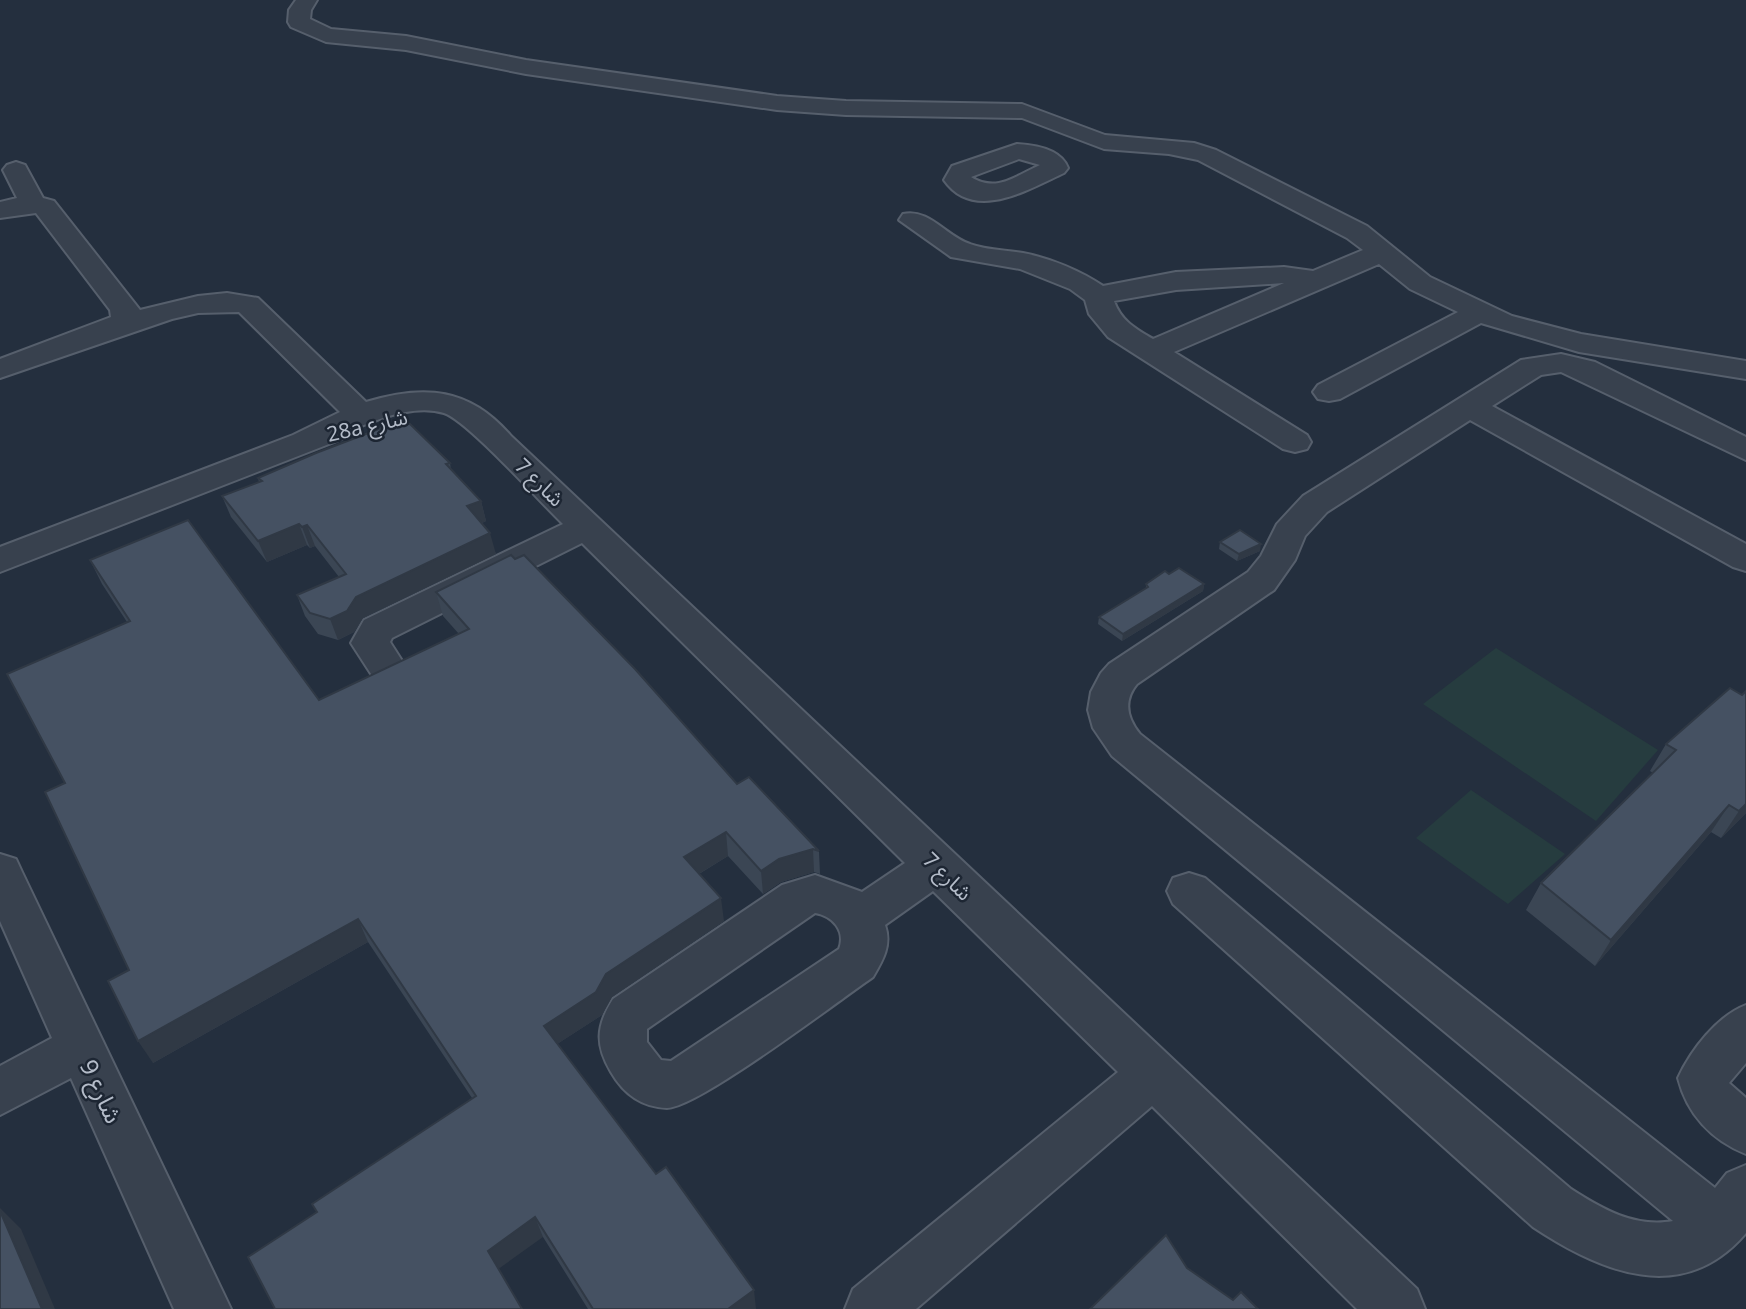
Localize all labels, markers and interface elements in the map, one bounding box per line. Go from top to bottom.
street label: 28a شارع [324,402,411,450]
street label: شارع 7 [508,452,571,514]
street label: شارع 7 [916,846,979,908]
street label: شارع 9 [71,1054,131,1129]

